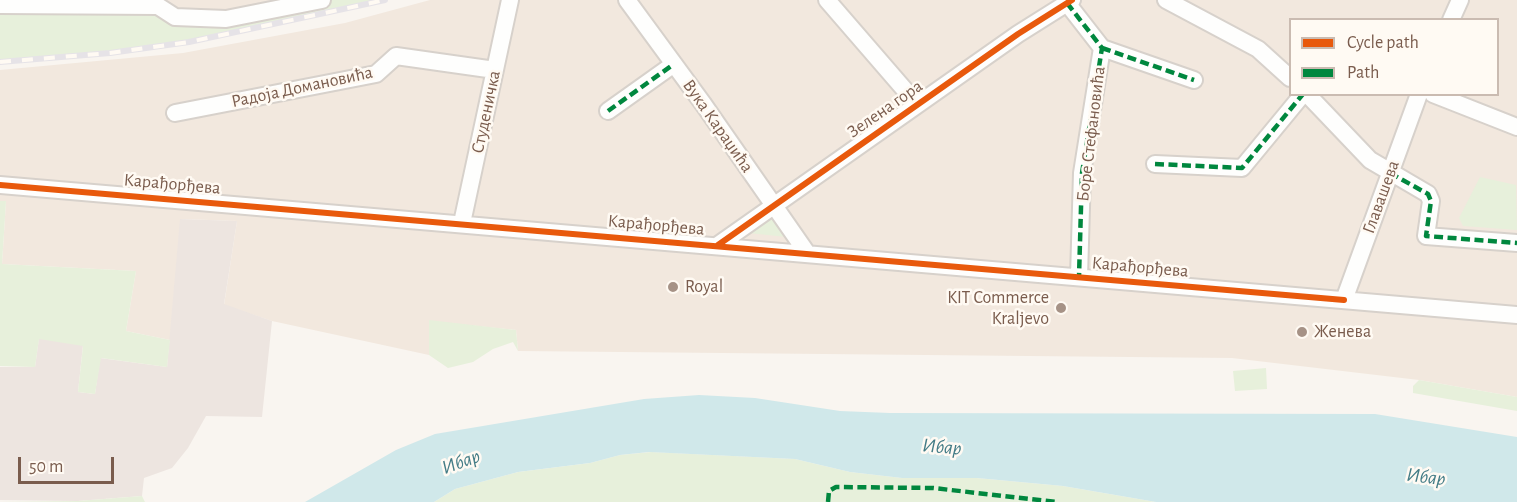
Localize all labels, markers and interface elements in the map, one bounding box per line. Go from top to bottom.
legend [1289,18,1499,96]
text: Cycle path [1347,34,1419,52]
street label: Радоја Домановића [229,61,375,113]
text: Path [1347,64,1379,82]
street label: Боре Стефановића [1072,65,1110,203]
street label: Студеничка [467,69,505,155]
street label: Вука Караџића [678,75,758,177]
street label: Зелена гора [843,75,927,143]
street label: Главашева [1358,157,1404,237]
street label: Карађорђева [123,169,221,199]
street label: Карађорђева [607,210,705,240]
street label: Карађорђева [1091,252,1189,282]
place label: Royal [685,276,723,298]
marker: Royal [666,280,680,294]
place label: KIT Commerce Kraljevo [947,287,1049,330]
marker: KIT Commerce Kraljevo [1054,301,1068,315]
place label: Женева [1314,321,1371,343]
marker: Женева [1295,325,1309,339]
water label: Ибар [922,433,962,461]
water label: Ибар [439,444,483,480]
scale bar [21,445,117,483]
text: 50 m [29,458,63,476]
water label: Ибар [1405,463,1447,491]

